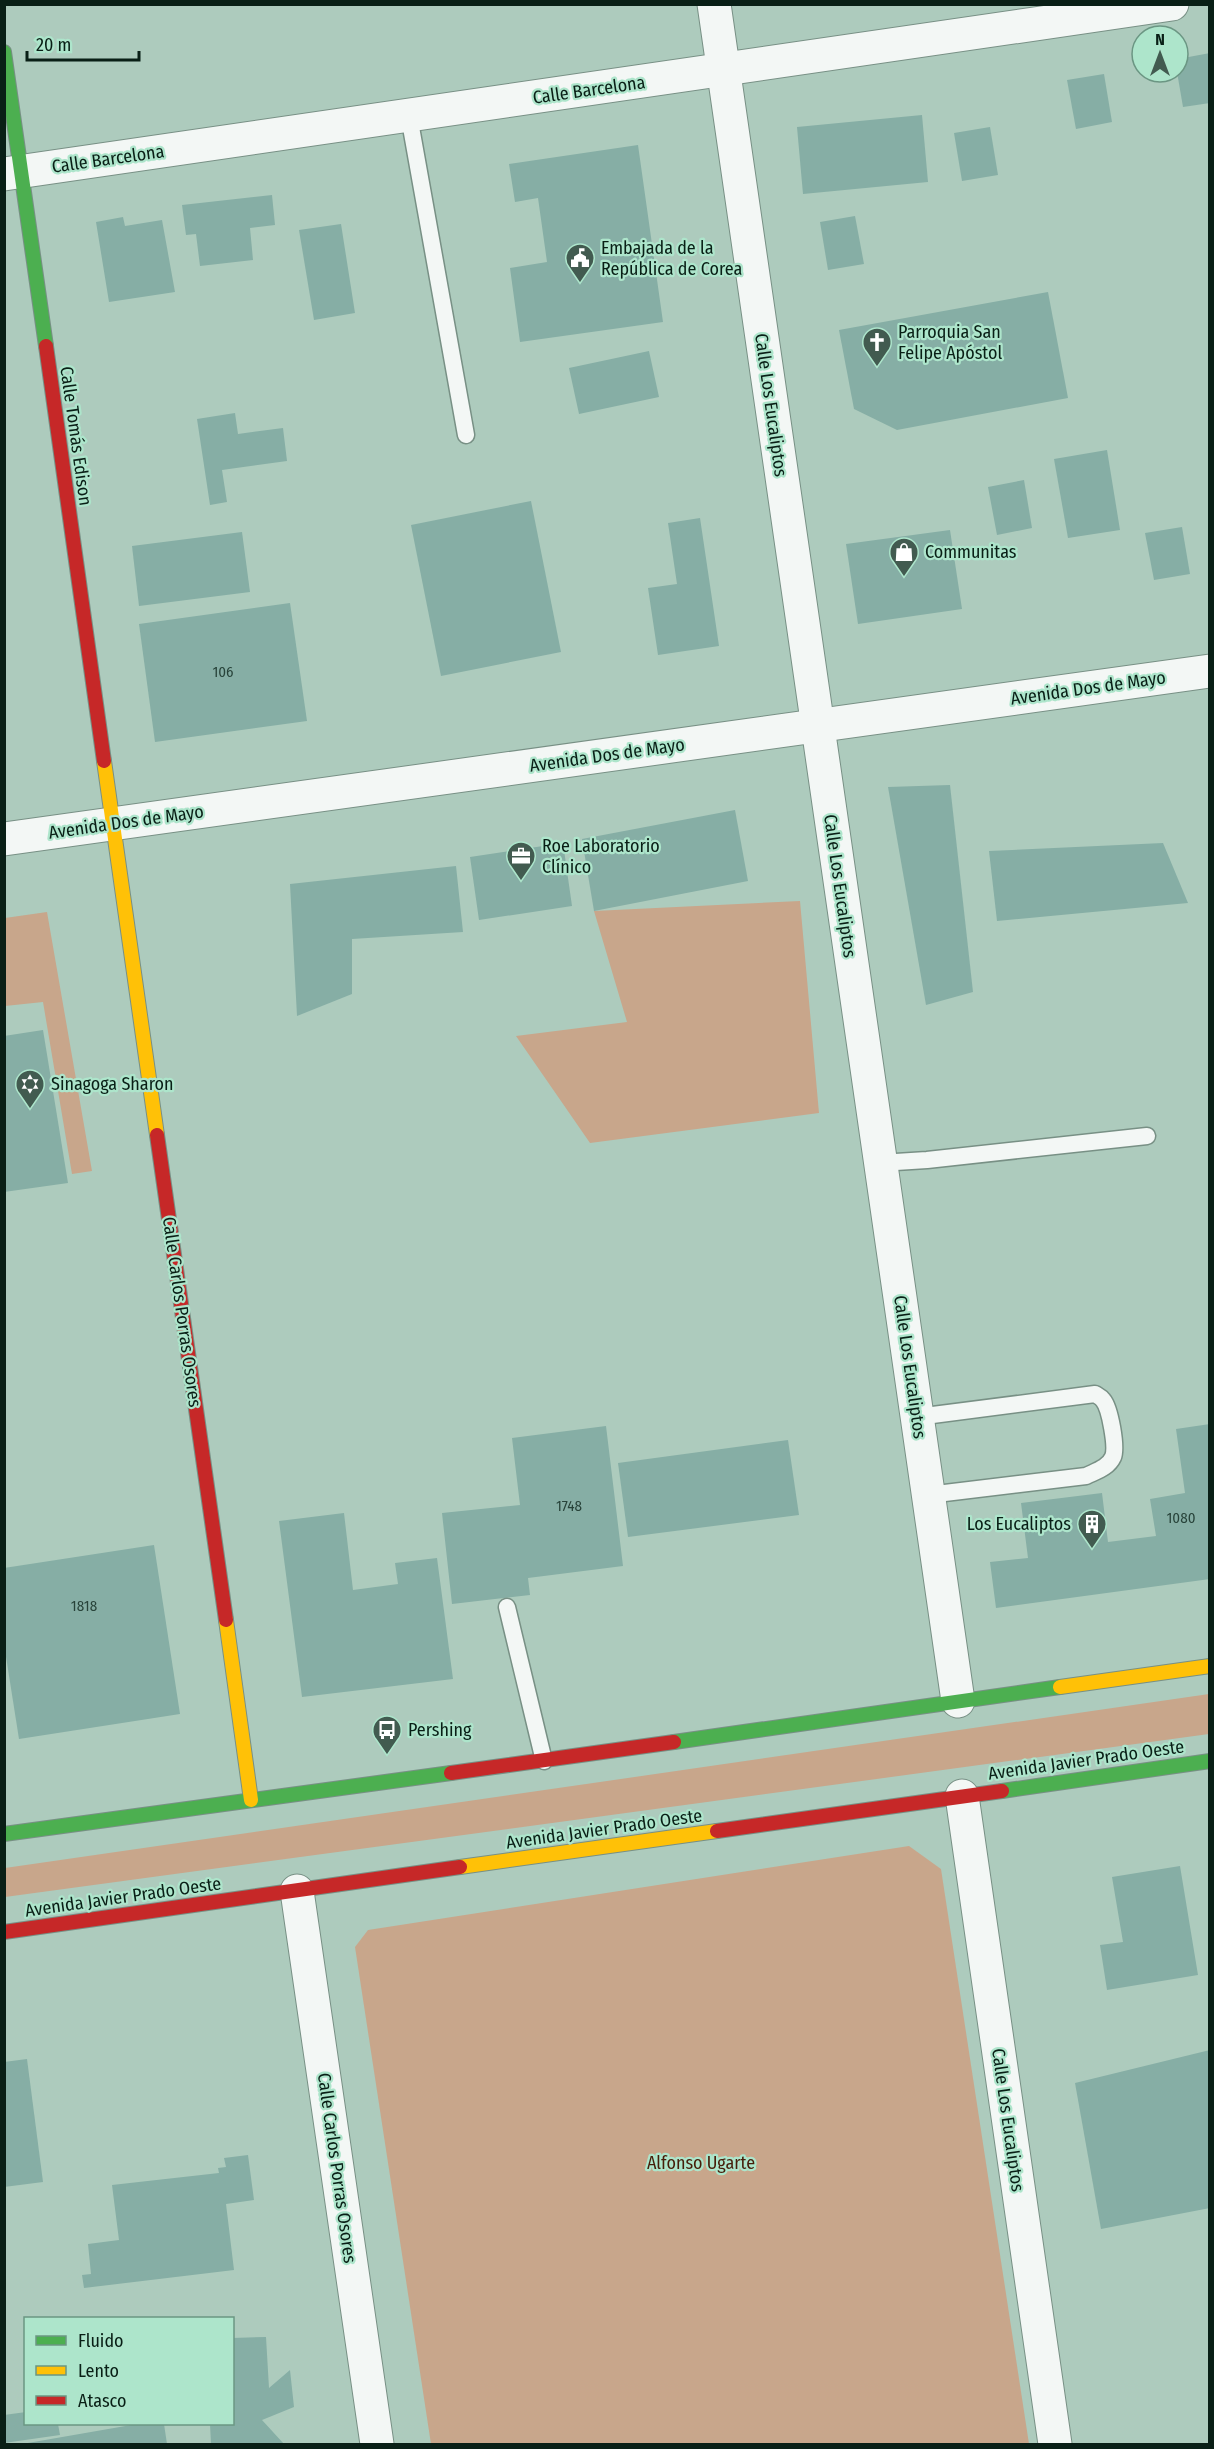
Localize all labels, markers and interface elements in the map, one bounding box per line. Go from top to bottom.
scale bar [27,24,140,62]
north arrow [1130,24,1190,84]
text: N [1155,30,1165,49]
text: 20 m [36,34,71,56]
street label: Calle Barcelona [531,71,647,109]
street label: Calle Barcelona [50,140,166,178]
place label: Embajada de la República de Corea [601,237,742,280]
public building icon: Embajada de la República de Corea [564,242,596,284]
place label: Parroquia San Felipe Apóstol [898,321,1002,364]
church icon: Parroquia San Felipe Apóstol [861,326,893,368]
street label: Calle Los Eucaliptos [750,332,792,478]
street label: Calle Tomás Edison [55,365,97,507]
shop icon: Communitas [888,536,920,578]
place label: Communitas [925,541,1017,563]
house number: 106 [212,663,234,681]
street label: Avenida Dos de Mayo [1009,666,1167,710]
street label: Avenida Dos de Mayo [528,733,686,777]
street label: Avenida Dos de Mayo [47,800,205,844]
street label: Calle Los Eucaliptos [819,813,861,959]
place label: Roe Laboratorio Clínico [542,835,660,878]
office icon: Roe Laboratorio Clínico [505,840,537,882]
synagogue icon: Sinagoga Sharon [14,1068,46,1110]
place label: Sinagoga Sharon [51,1073,173,1095]
street label: Calle Carlos Porras Osores [158,1215,206,1409]
street label: Calle Los Eucaliptos [889,1294,931,1440]
house number: 1748 [556,1497,582,1515]
building icon: Los Eucaliptos [1076,1508,1108,1550]
house number: 1080 [1167,1509,1195,1527]
place label: Los Eucaliptos [967,1513,1071,1535]
house number: 1818 [71,1597,97,1615]
bus stop icon: Pershing [371,1714,403,1756]
place label: Pershing [408,1719,472,1741]
street label: Avenida Javier Prado Oeste [987,1735,1186,1785]
street label: Avenida Javier Prado Oeste [505,1804,704,1854]
street label: Avenida Javier Prado Oeste [24,1872,223,1922]
street label: Calle Los Eucaliptos [987,2047,1029,2193]
street label: Calle Carlos Porras Osores [313,2071,361,2265]
park label: Alfonso Ugarte [647,2152,755,2174]
legend [24,2317,234,2425]
text: Fluido [78,2330,124,2352]
text: Lento [78,2360,119,2382]
text: Atasco [78,2390,126,2412]

